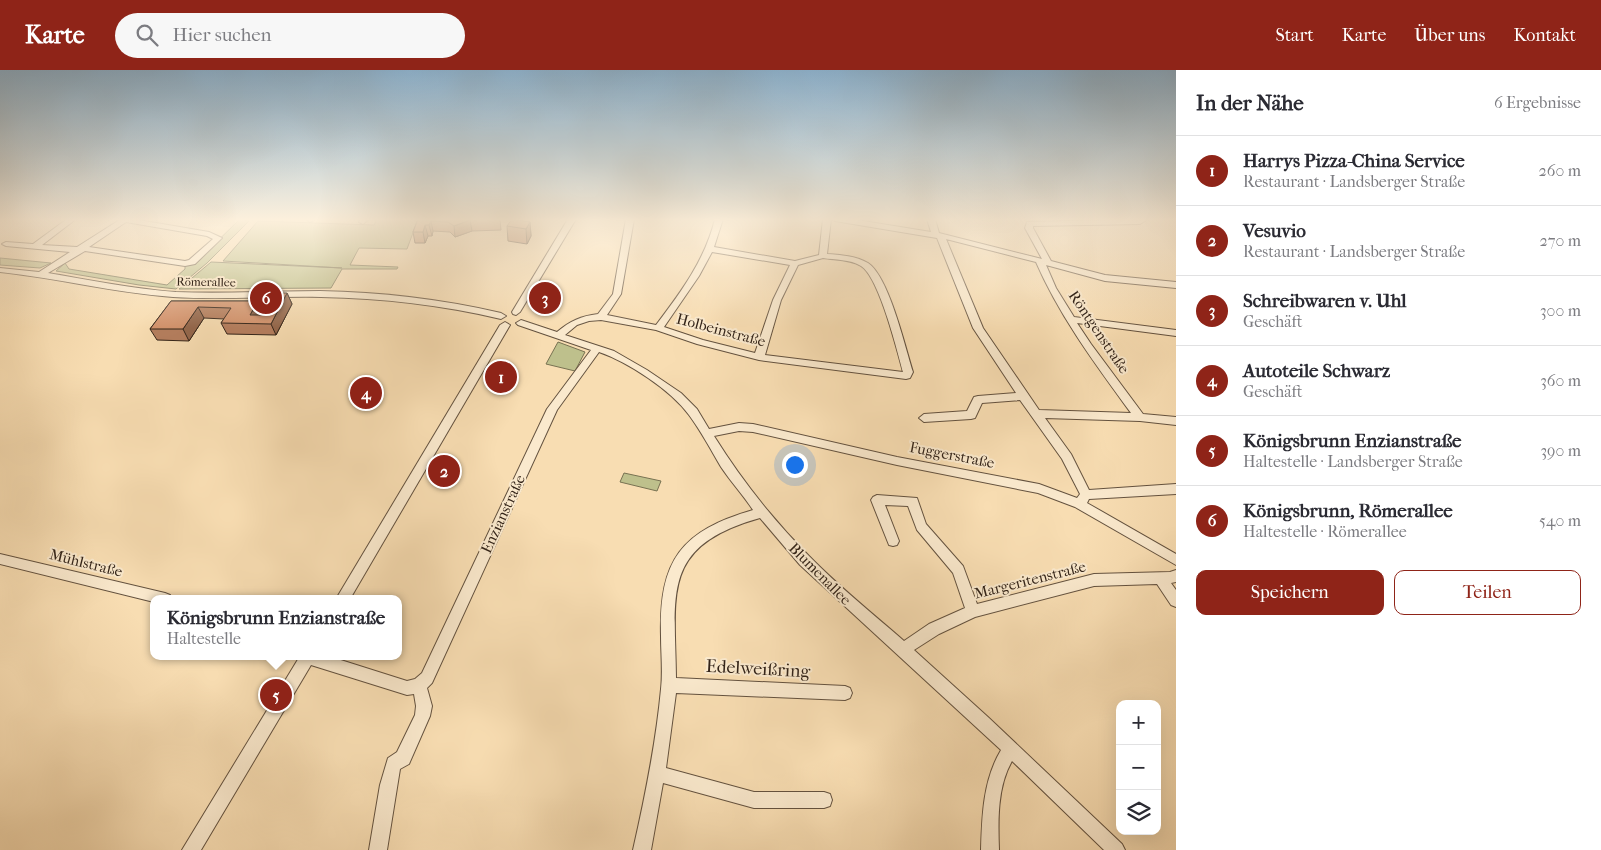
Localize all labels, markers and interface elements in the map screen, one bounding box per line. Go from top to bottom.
search box [115,13,465,58]
text: Karte [25,21,85,49]
icon: search [133,21,161,49]
text: Hier suchen [173,24,272,46]
text: Start [1275,25,1314,46]
text: Karte [1342,25,1386,46]
text: Über uns [1414,25,1485,46]
text: Kontakt [1513,25,1576,46]
text: In der Nähe [1196,91,1304,115]
text: 6 Ergebnisse [1494,93,1581,112]
text: Harrys Pizza-China Service [1243,150,1465,172]
text: 1 [1209,161,1215,180]
text: 260 m [1539,161,1581,180]
text: Restaurant · Landsberger Straße [1243,172,1465,191]
text: Vesuvio [1243,220,1306,242]
text: 2 [1208,231,1216,250]
text: 270 m [1540,231,1581,250]
text: Restaurant · Landsberger Straße [1243,242,1465,261]
street label: Römerallee [176,274,236,290]
pin: 6 [250,279,282,317]
pin: 3 [529,279,561,317]
street label: Röntgenstraße [1065,287,1134,377]
text: Schreibwaren v. Uhl [1243,290,1407,312]
text: 3 [1209,301,1215,320]
text: 300 m [1540,301,1581,320]
street label: Holbeinstraße [674,309,768,351]
text: Geschäft [1243,312,1303,331]
pin: 1 [485,358,517,396]
text: Autoteile Schwarz [1243,360,1390,382]
text: 4 [1207,371,1217,390]
text: 360 m [1540,371,1581,390]
pin: 4 [350,374,382,412]
text: Geschäft [1243,382,1303,401]
text: Königsbrunn Enzianstraße [1243,430,1462,452]
street label: Fuggerstraße [908,438,997,472]
text: 5 [1209,441,1215,460]
text: 390 m [1540,441,1581,460]
pin: 2 [428,452,460,490]
your location [782,452,808,478]
text: Haltestelle · Landsberger Straße [1243,452,1463,471]
street label: Enzianstraße [477,471,529,556]
text: Königsbrunn, Römerallee [1243,500,1453,522]
text: 6 [1208,511,1216,530]
text: 540 m [1539,511,1581,530]
text: Haltestelle · Römerallee [1243,522,1407,541]
street label: Blumenallee [785,539,855,609]
street label: Mühlstraße [48,545,125,581]
street label: Margeritenstraße [972,557,1088,603]
button: Speichern [1196,570,1384,615]
button: Teilen [1394,570,1581,615]
popup [150,595,402,660]
text: Königsbrunn Enzianstraße [167,607,385,629]
text: Haltestelle [167,629,241,648]
street label: Edelweißring [705,656,811,682]
pin: 5 [260,676,292,714]
map controls [1116,700,1161,835]
button: + [1116,700,1161,745]
button: − [1116,745,1161,790]
button: layers [1116,790,1161,835]

